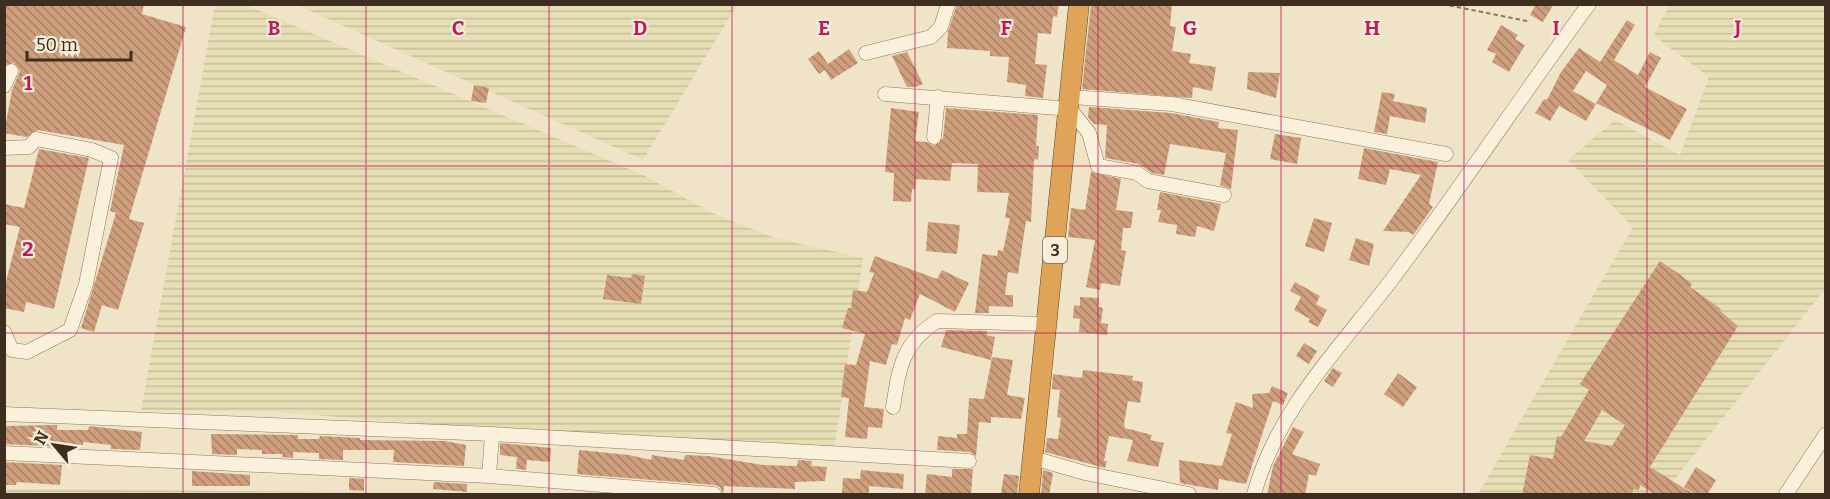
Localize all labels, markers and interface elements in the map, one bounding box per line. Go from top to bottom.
text: B [268,16,281,40]
text: C [452,16,464,40]
text: D [633,16,647,40]
text: E [818,16,830,40]
text: F [1000,16,1012,40]
text: G [1183,16,1197,40]
text: H [1364,16,1380,40]
text: I [1552,16,1560,40]
text: J [1734,16,1742,40]
scale bar [27,24,130,62]
text: 50 m [36,34,78,56]
text: 1 [24,71,33,95]
text: 2 [22,237,34,261]
road number: 3 [1043,237,1067,263]
north arrow [24,415,84,475]
text: N [30,428,53,448]

